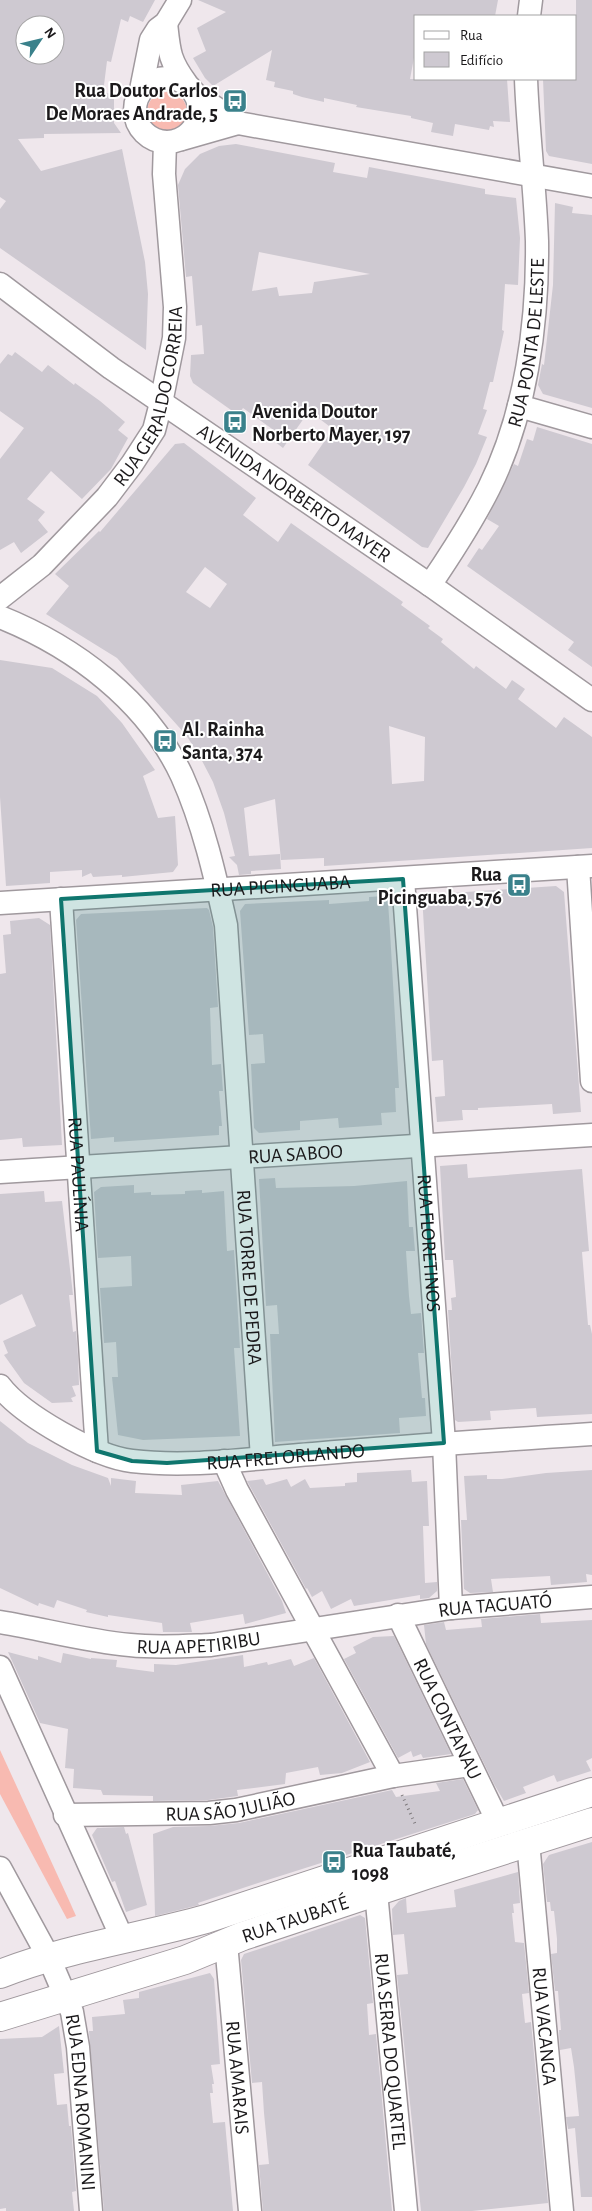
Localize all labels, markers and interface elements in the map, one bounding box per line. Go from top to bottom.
north arrow [15,15,65,65]
legend [414,15,577,80]
text: N [41,25,58,41]
text: Rua [460,28,483,43]
text: Edifício [460,53,503,68]
place label: Rua Doutor Carlos De Moraes Andrade, 5 [45,81,218,124]
bus stop icon: Rua Doutor Carlos De Moraes Andrade, 5 [222,88,248,114]
street label: RUA PONTA DE LESTE [505,258,548,430]
street label: RUA GERALDO CORREIA [110,305,186,490]
place label: Avenida Doutor Norberto Mayer, 197 [252,402,411,445]
bus stop icon: Avenida Doutor Norberto Mayer, 197 [222,409,248,435]
street label: AVENIDA NORBERTO MAYER [193,421,394,566]
place label: Al. Rainha Santa, 374 [182,720,265,763]
bus stop icon: Al. Rainha Santa, 374 [152,728,178,754]
place label: Rua Picinguaba, 576 [378,865,502,908]
street label: RUA PICINGUABA [210,872,352,901]
bus stop icon: Rua Picinguaba, 576 [506,872,532,898]
street label: RUA PAULÍNIA [64,1116,92,1233]
street label: RUA SABOO [247,1142,343,1167]
street label: RUA FLORETINOS [413,1173,443,1313]
street label: RUA TORRE DE PEDRA [233,1189,265,1366]
street label: RUA FREI ORLANDO [206,1441,366,1474]
street label: RUA TAGUATÓ [437,1590,553,1621]
street label: RUA APETIRIBU [136,1628,262,1658]
street label: RUA CONTANAU [409,1655,485,1783]
street label: RUA SÃO JULIÃO [165,1788,297,1825]
place label: Rua Taubaté, 1098 [352,1841,456,1884]
bus stop icon: Rua Taubaté, 1098 [321,1849,347,1875]
street label: RUA TAUBATÉ [239,1892,351,1947]
street label: RUA SERRA DO QUARTEL [371,1952,409,2151]
street label: RUA VACANGA [529,1966,559,2087]
street label: RUA EDNA ROMANINI [61,2012,98,2192]
street label: RUA AMARAIS [222,2020,252,2135]

